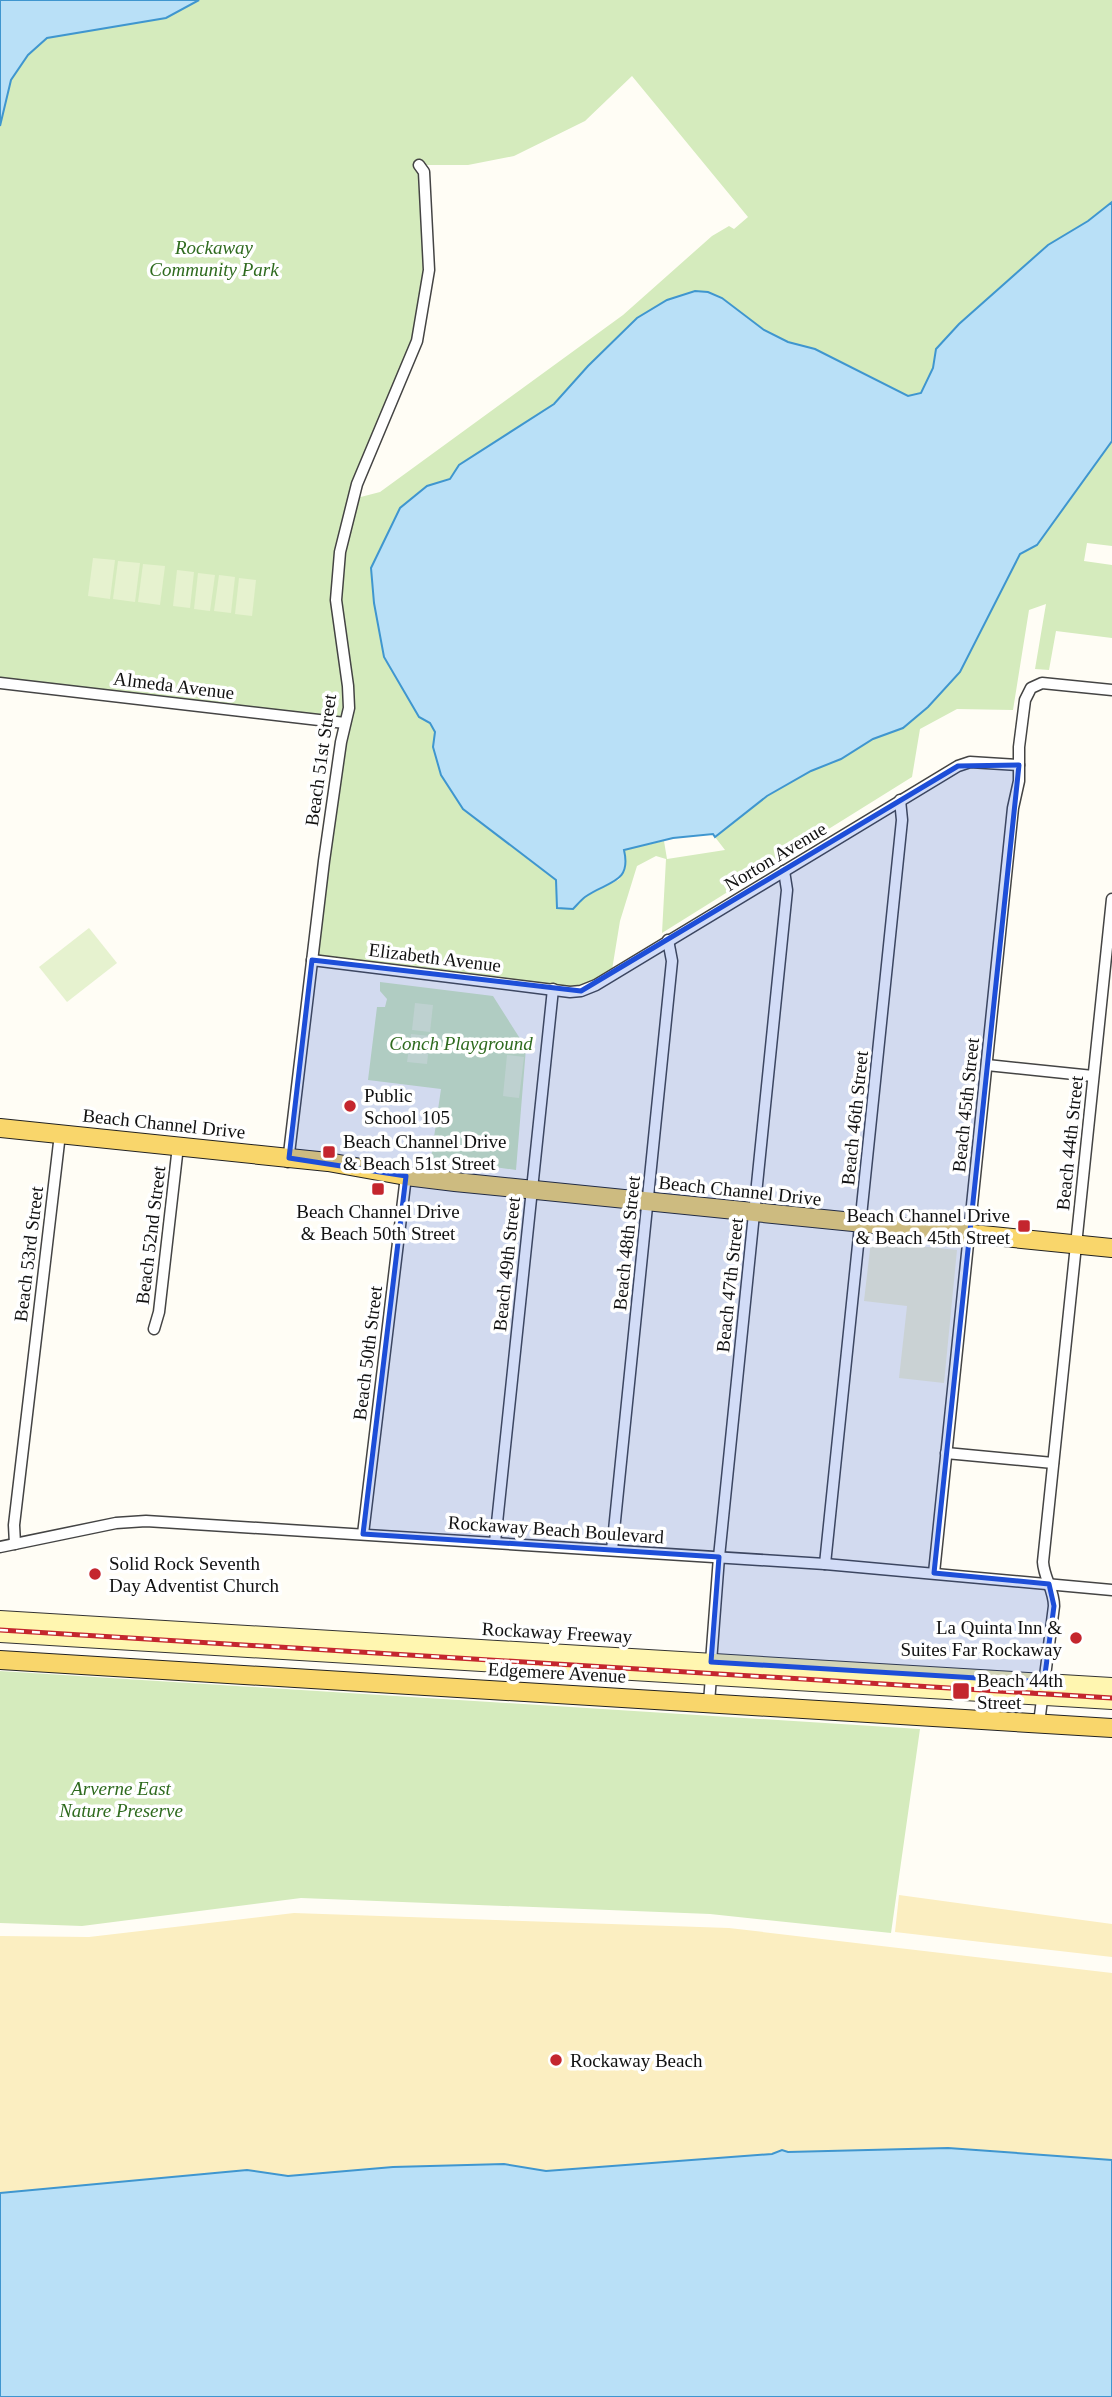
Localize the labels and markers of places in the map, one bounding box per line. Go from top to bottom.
place label: Public School 105 [364,1085,450,1128]
marker: Public School 105 [342,1098,358,1114]
place label: Beach Channel Drive & Beach 51st Street [343,1131,507,1174]
marker: Beach Channel Drive & Beach 51st Street [321,1144,337,1160]
marker: Beach Channel Drive & Beach 50th Street [370,1181,386,1197]
place label: Beach Channel Drive & Beach 50th Street [296,1201,460,1244]
place label: Beach Channel Drive & Beach 45th Street [846,1205,1011,1248]
marker: Beach Channel Drive & Beach 45th Street [1016,1218,1032,1234]
place label: Solid Rock Seventh Day Adventist Church [109,1553,279,1596]
marker: Solid Rock Seventh Day Adventist Church [87,1566,103,1582]
place label: La Quinta Inn & Suites Far Rockaway [901,1617,1062,1660]
marker: La Quinta Inn & Suites Far Rockaway [1068,1630,1084,1646]
place label: Beach 44th Street [977,1670,1064,1713]
marker: Beach 44th Street [951,1681,971,1701]
place label: Rockaway Beach [570,2050,703,2071]
marker: Rockaway Beach [548,2052,564,2068]

